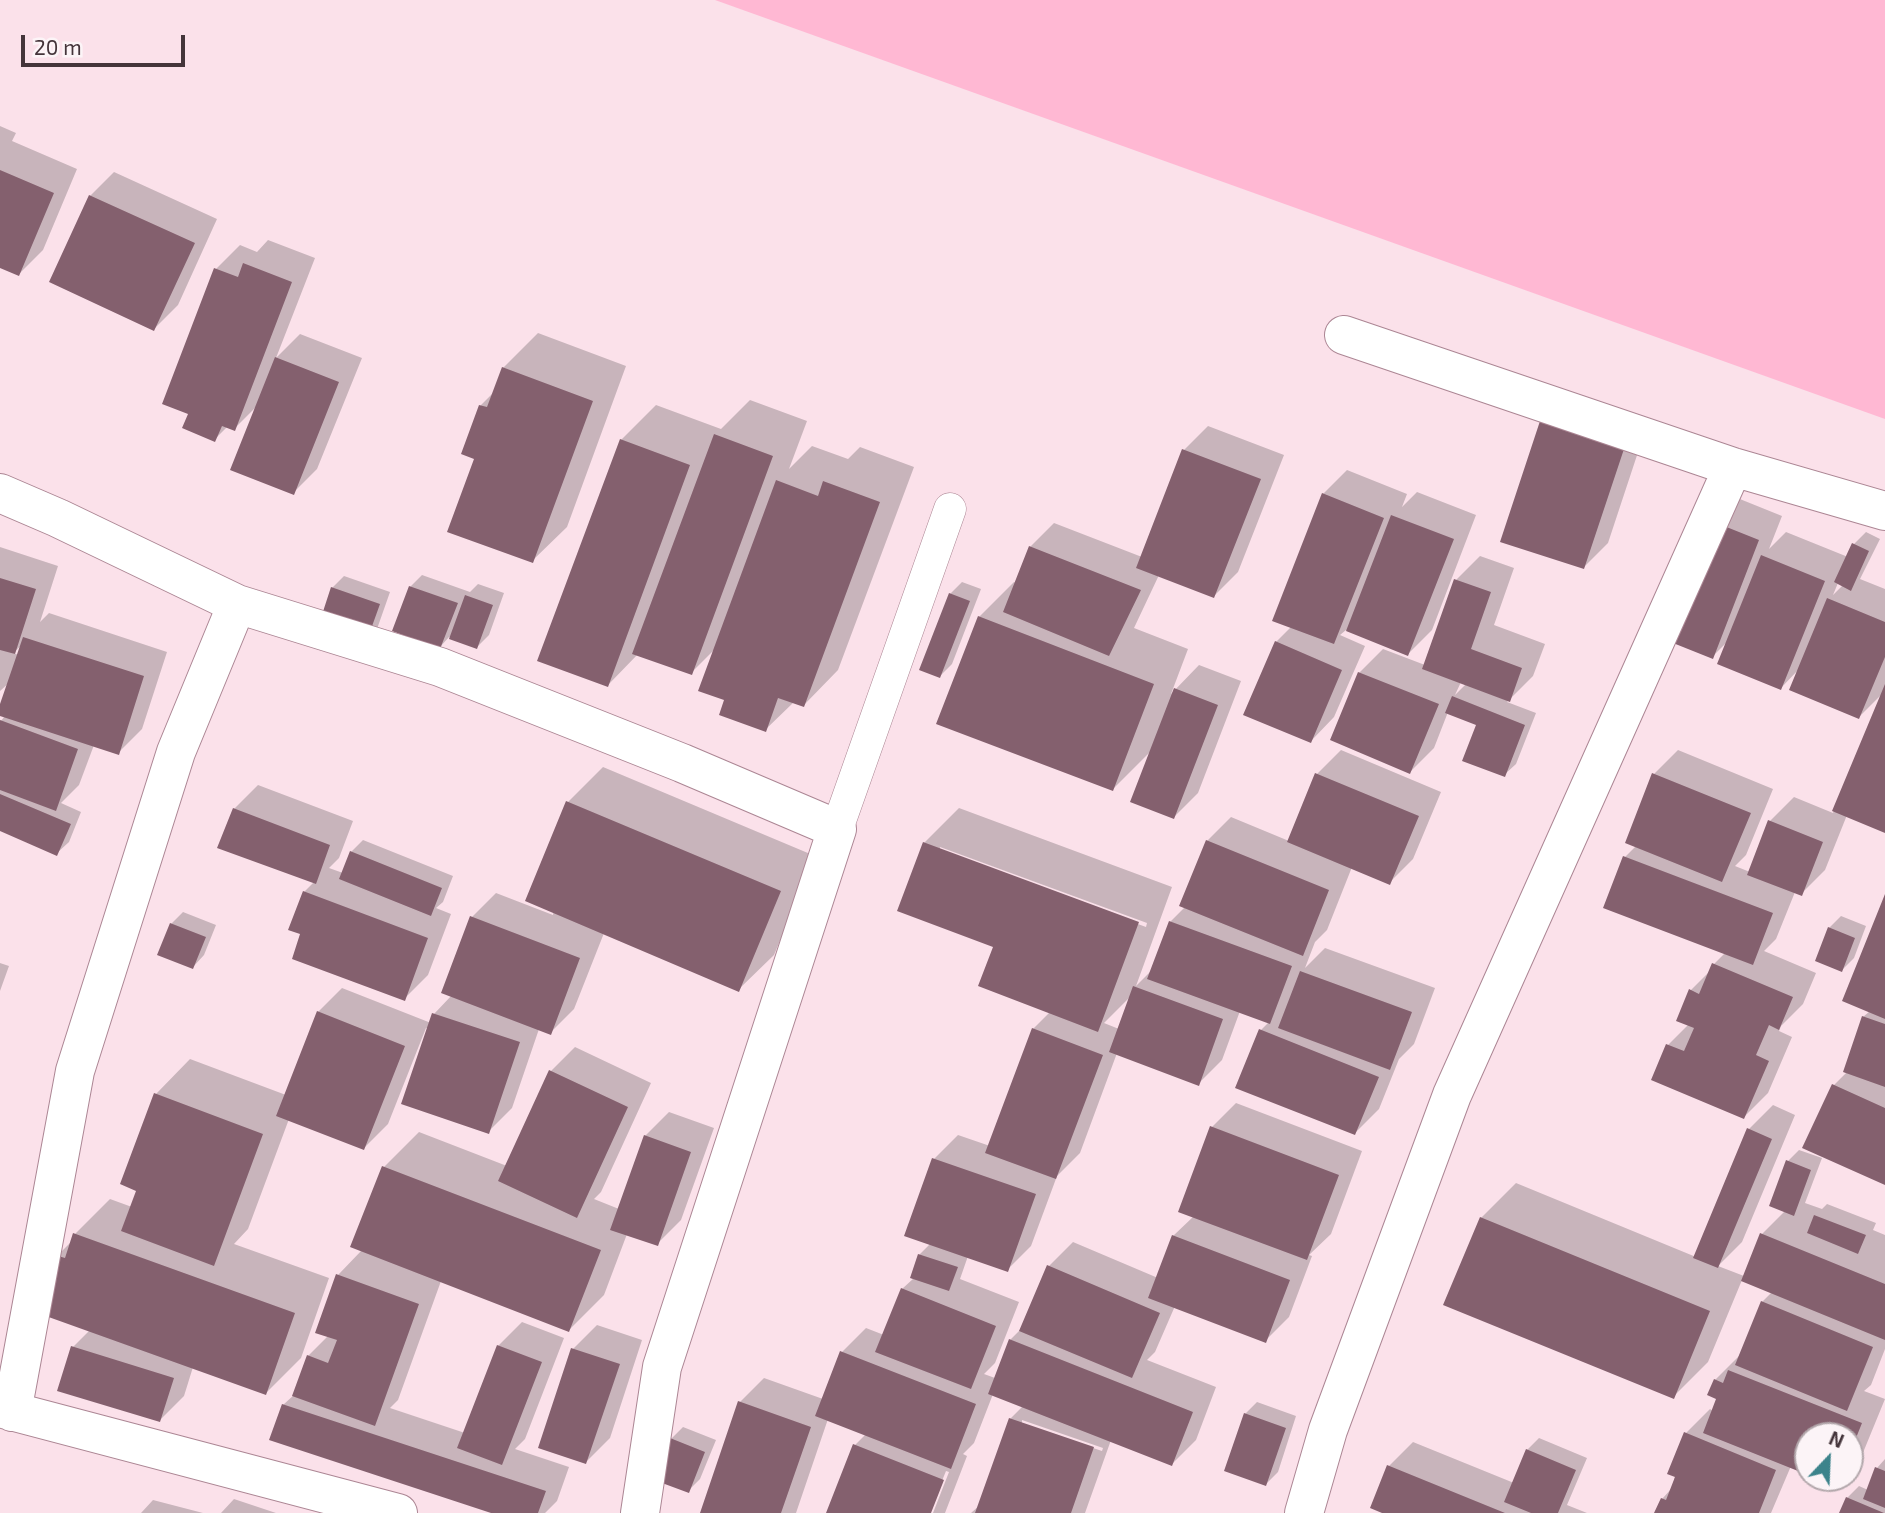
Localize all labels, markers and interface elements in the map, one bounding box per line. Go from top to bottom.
scale bar [24,21,189,65]
text: 20 m [34,34,82,59]
north arrow [1794,1422,1864,1492]
text: N [1826,1426,1847,1452]

